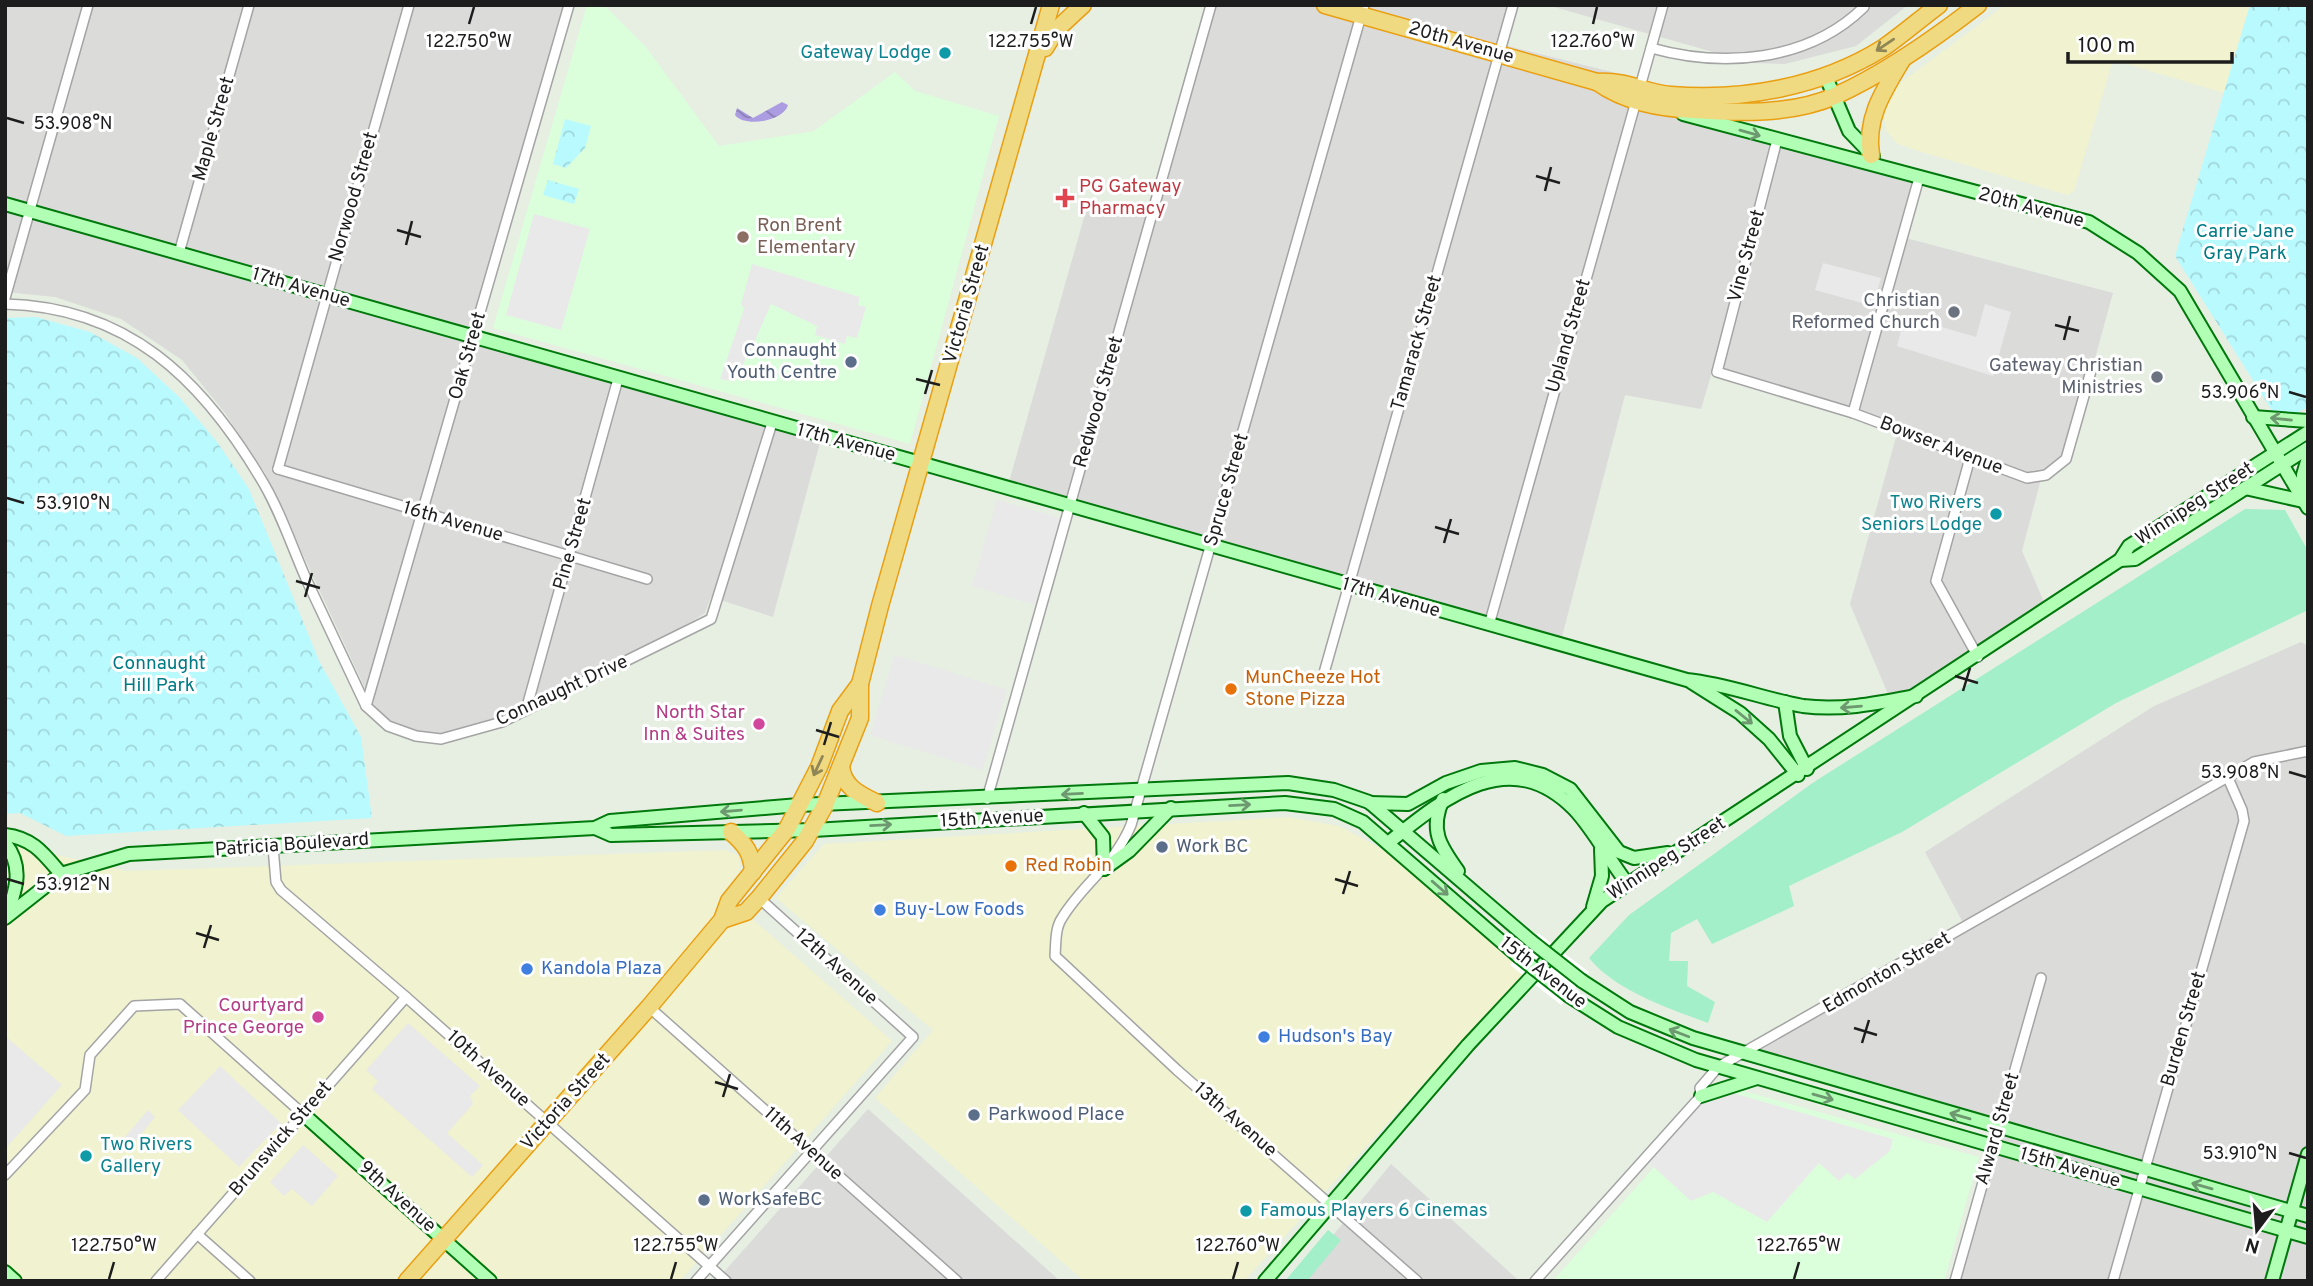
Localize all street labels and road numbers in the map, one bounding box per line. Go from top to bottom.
street label: 20th Avenue [1406,17,1516,69]
street label: Maple Street [188,74,240,184]
street label: Norwood Street [324,129,384,265]
street label: 20th Avenue [1975,182,2087,234]
street label: Vine Street [1723,207,1771,305]
street label: Victoria Street [939,242,995,366]
street label: 17th Avenue [249,263,353,313]
street label: Tamarack Street [1386,272,1448,414]
street label: Upland Street [1541,276,1597,396]
street label: Oak Street [444,309,492,403]
street label: Redwood Street [1069,333,1129,471]
street label: Bowser Avenue [1876,411,2006,481]
street label: 17th Avenue [794,418,898,468]
street label: Spruce Street [1199,431,1255,549]
street label: Winnipeg Street [2131,457,2259,551]
street label: Pine Street [548,495,598,593]
street label: 16th Avenue [400,496,506,548]
street label: 17th Avenue [1339,573,1443,623]
street label: Connaught Drive [492,650,632,732]
street label: 15th Avenue [940,804,1044,834]
street label: Winnipeg Street [1603,812,1731,906]
street label: Patricia Boulevard [214,828,370,862]
street label: 12th Avenue [790,923,882,1011]
street label: Edmonton Street [1819,927,1955,1019]
street label: 15th Avenue [1495,932,1591,1014]
street label: Burden Street [2156,969,2212,1089]
street label: 10th Avenue [441,1025,535,1113]
street label: Victoria Street [516,1048,616,1156]
street label: Alward Street [1970,1070,2026,1188]
street label: Brunswick Street [224,1077,338,1201]
street label: 13th Avenue [1188,1077,1282,1163]
street label: 11th Avenue [758,1102,848,1186]
street label: 15th Avenue [2017,1142,2123,1194]
street label: 9th Avenue [353,1156,441,1238]

